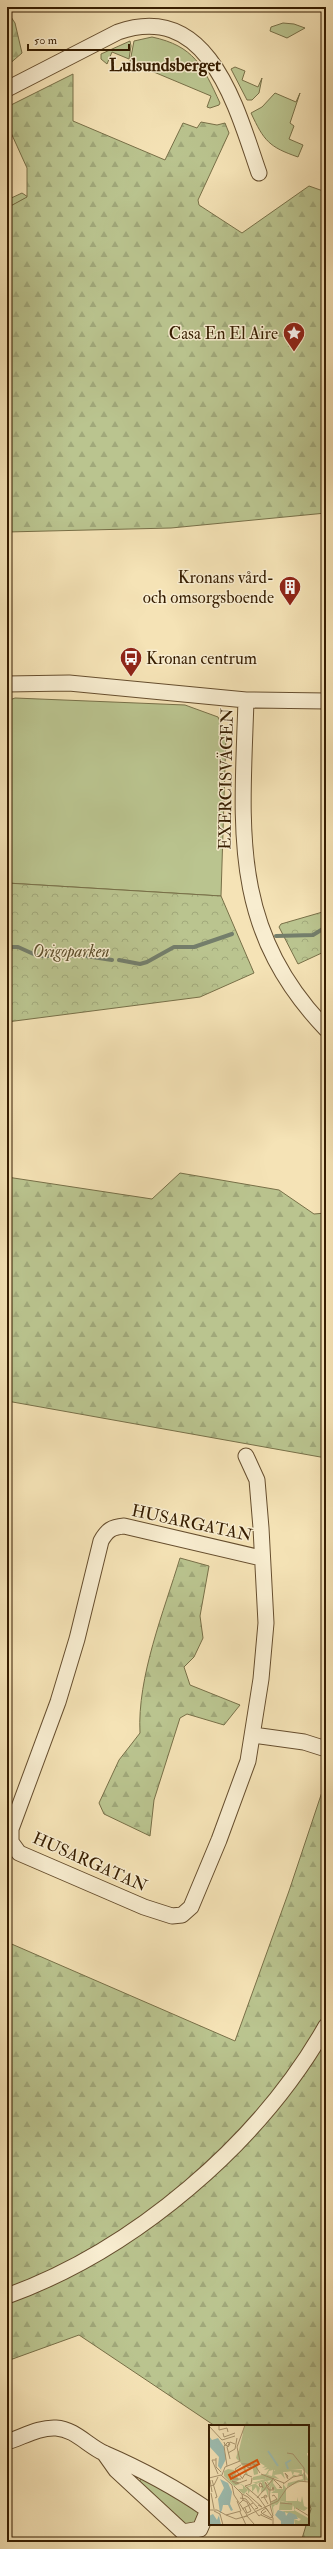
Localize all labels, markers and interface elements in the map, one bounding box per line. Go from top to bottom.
scale bar [28,26,129,52]
text: 50 m [34,33,58,48]
district label: Lulsundsberget [109,54,221,77]
place icon: Casa En El Aire [281,320,307,353]
place label: Casa En El Aire [169,323,278,344]
place label: Kronans vård- och omsorgsboende [143,567,274,608]
building icon: Kronans vård- och omsorgsboende [277,574,303,607]
bus stop icon: Kronan centrum [118,645,144,678]
place label: Kronan centrum [146,648,257,669]
street label: EXERCISVÄGEN [213,707,238,850]
park label: Origoparken [32,941,110,962]
street label: HUSARGATAN [130,1500,255,1546]
street label: HUSARGATAN [30,1827,151,1897]
inset map [209,2425,309,2525]

